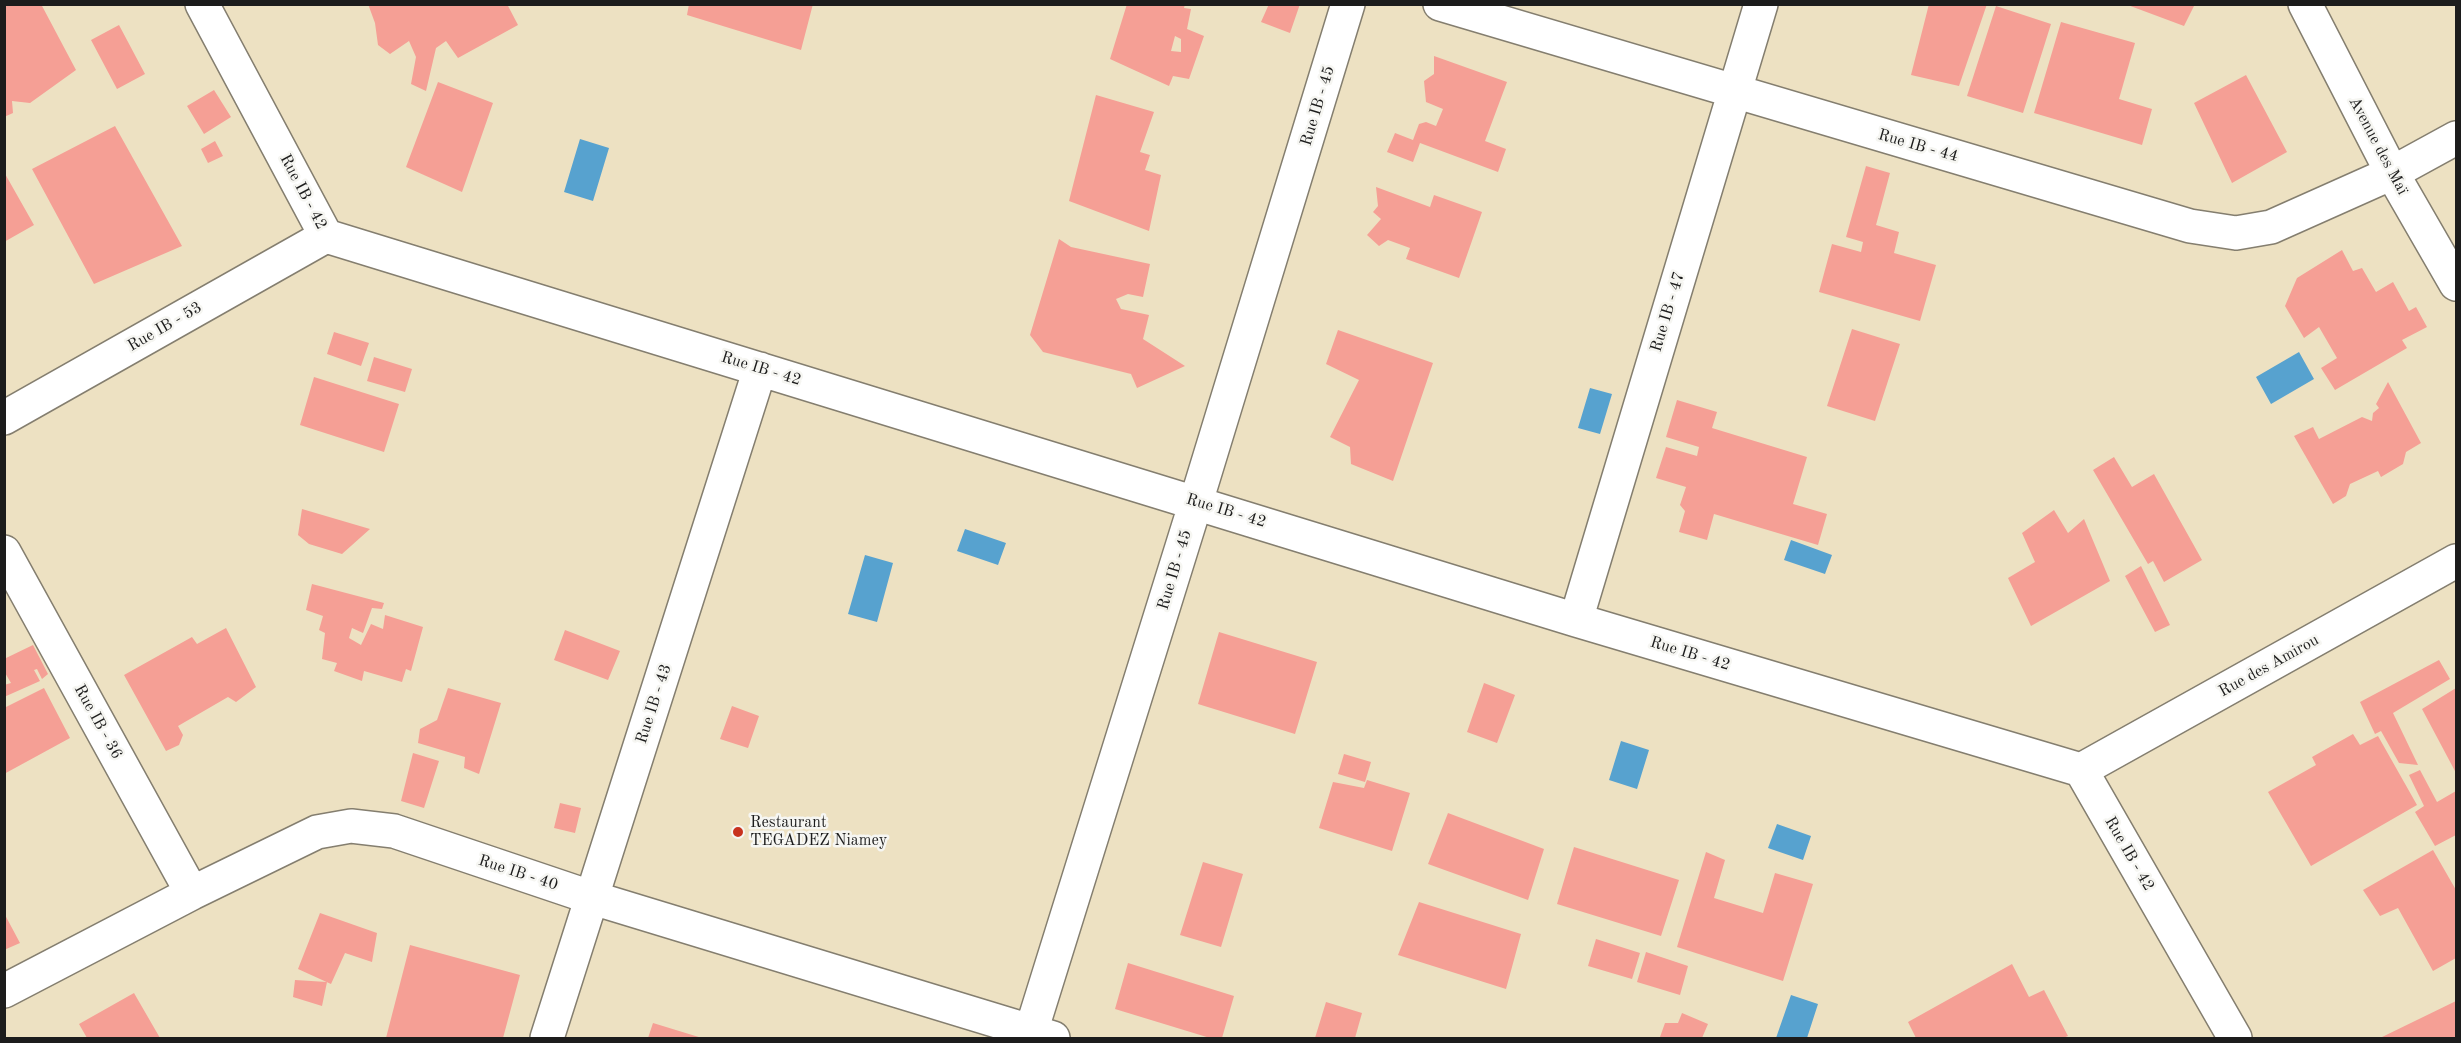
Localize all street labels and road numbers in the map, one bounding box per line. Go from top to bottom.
street label: Rue IB - 45 [1297,64,1339,148]
street label: Avenue des Maï [2344,94,2412,198]
street label: Rue IB - 44 [1876,125,1960,167]
street label: Rue IB - 42 [275,151,331,233]
street label: Rue IB - 47 [1647,270,1689,354]
street label: Rue IB - 53 [124,298,206,356]
street label: Rue IB - 42 [719,348,803,390]
street label: Rue IB - 42 [1184,490,1268,532]
street label: Rue IB - 45 [1154,528,1196,612]
street label: Rue des Amirou [2216,631,2322,701]
street label: Rue IB - 42 [1648,633,1732,675]
street label: Rue IB - 43 [632,662,676,746]
street label: Rue IB - 36 [70,681,126,763]
street label: Rue IB - 42 [2100,813,2158,895]
street label: Rue IB - 40 [476,851,560,895]

